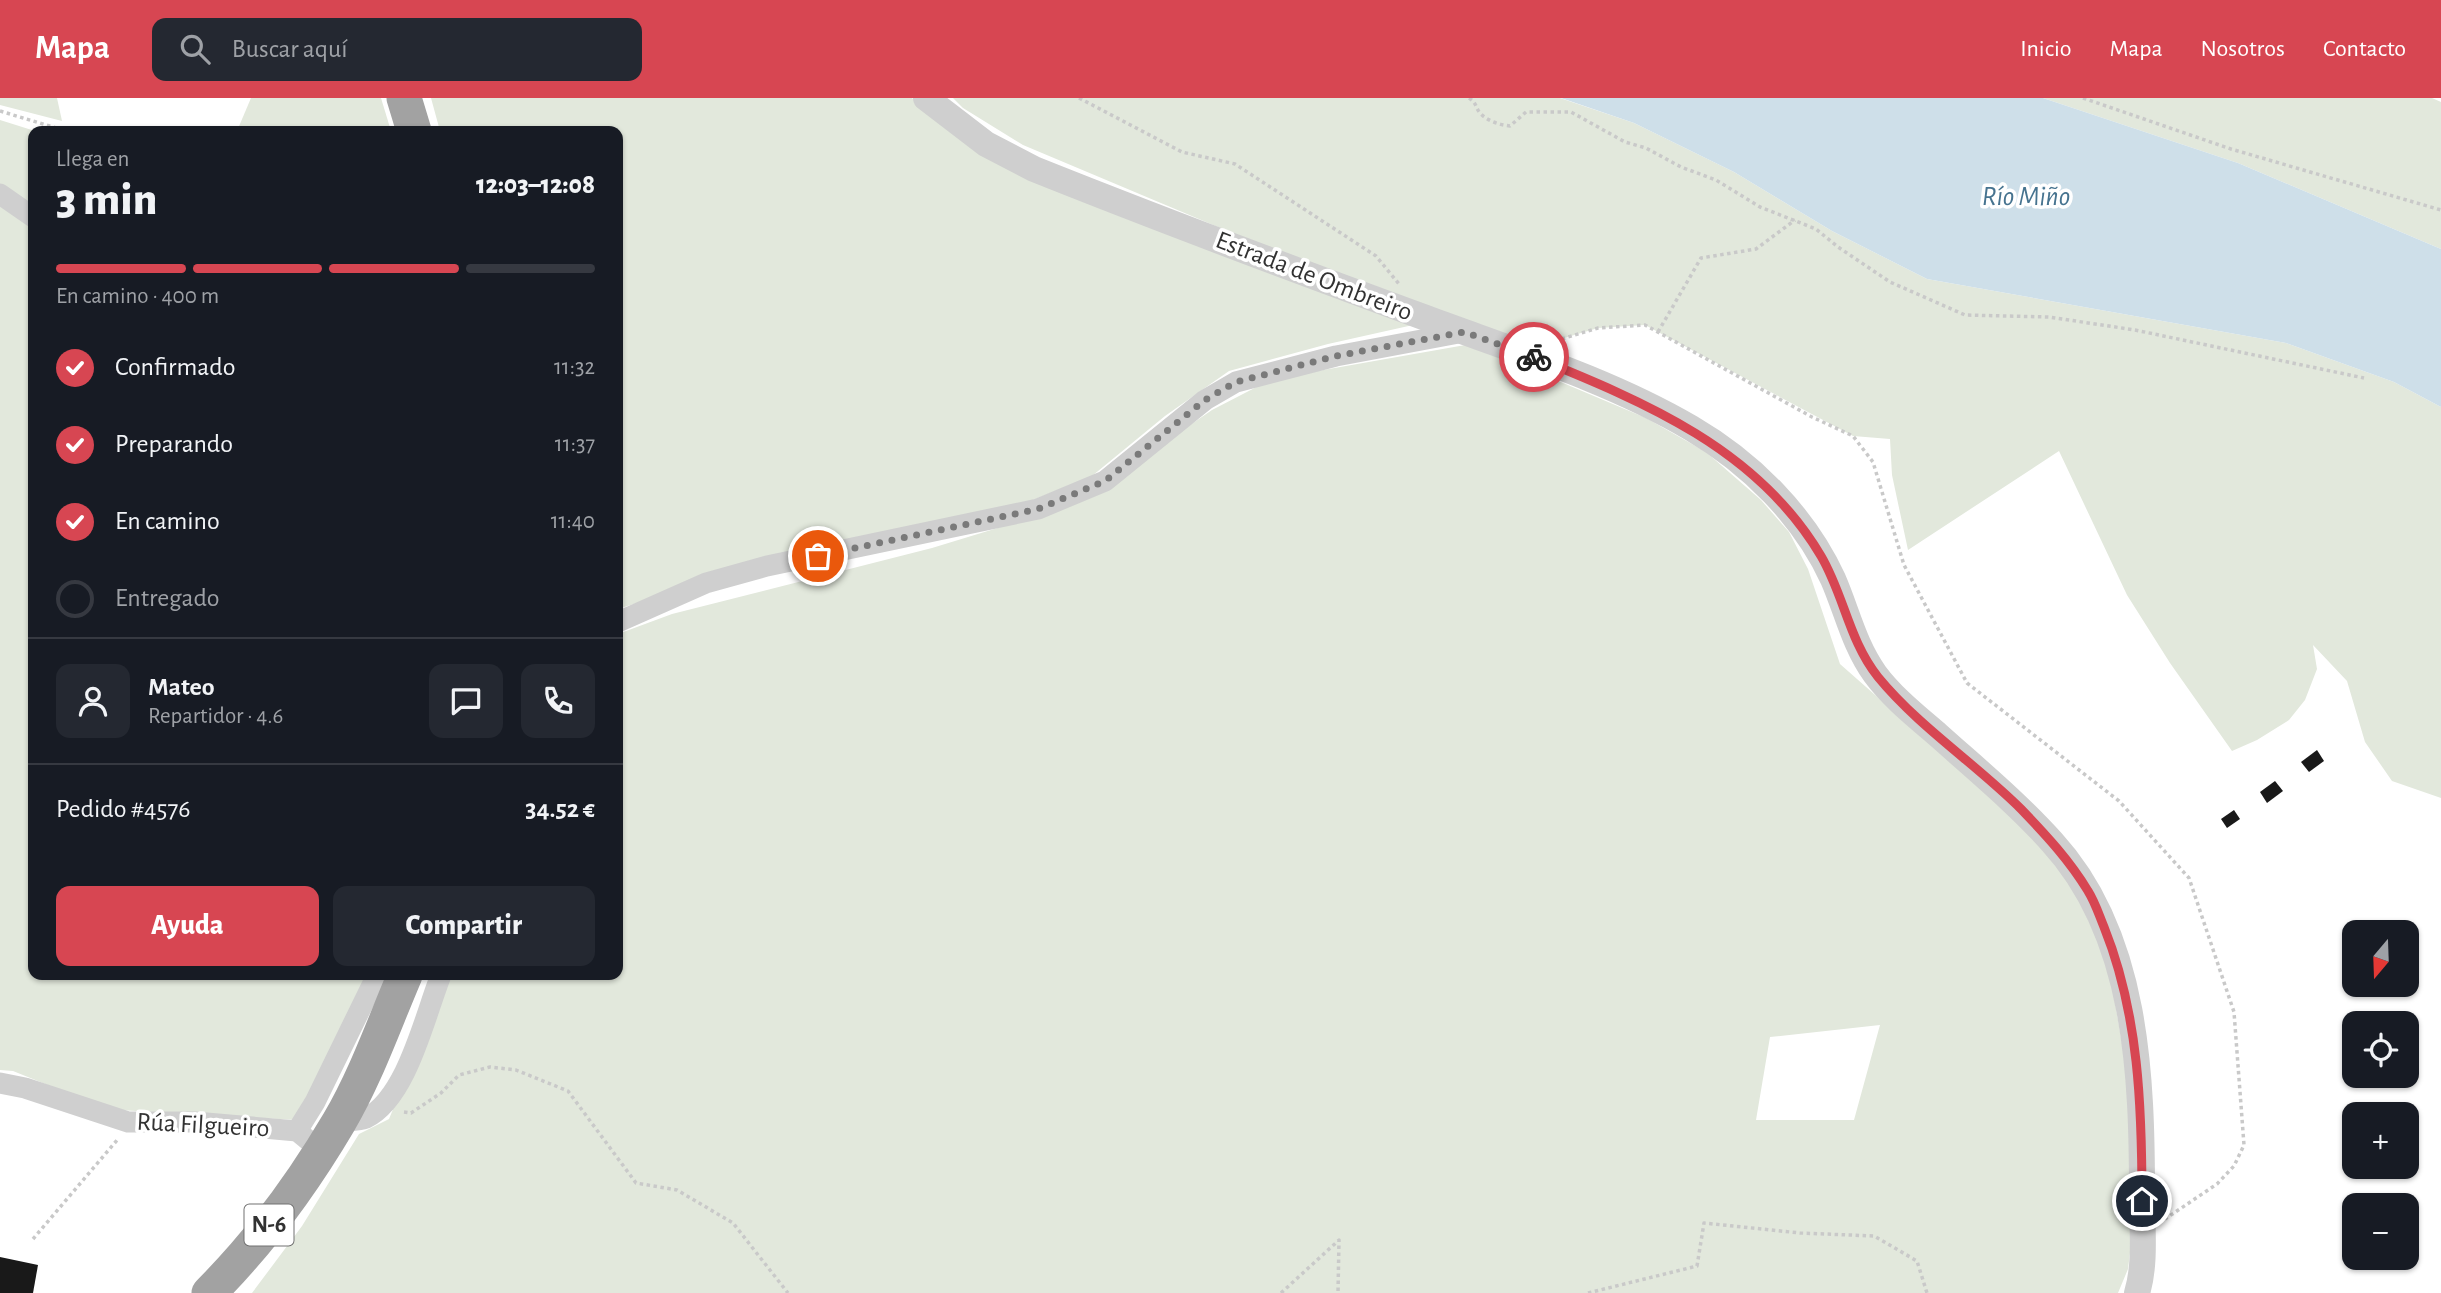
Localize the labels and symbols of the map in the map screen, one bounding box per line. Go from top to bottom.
water label: Río Miño [1982,183,2070,211]
street label: Estrada de Ombreiro [1212,227,1416,325]
courier [1499,322,1569,392]
pin [788,526,848,586]
north arrow [2342,920,2418,998]
street label: Rúa Filgueiro [136,1109,270,1141]
pin [2112,1171,2172,1231]
road number: N-6 [244,1204,294,1246]

